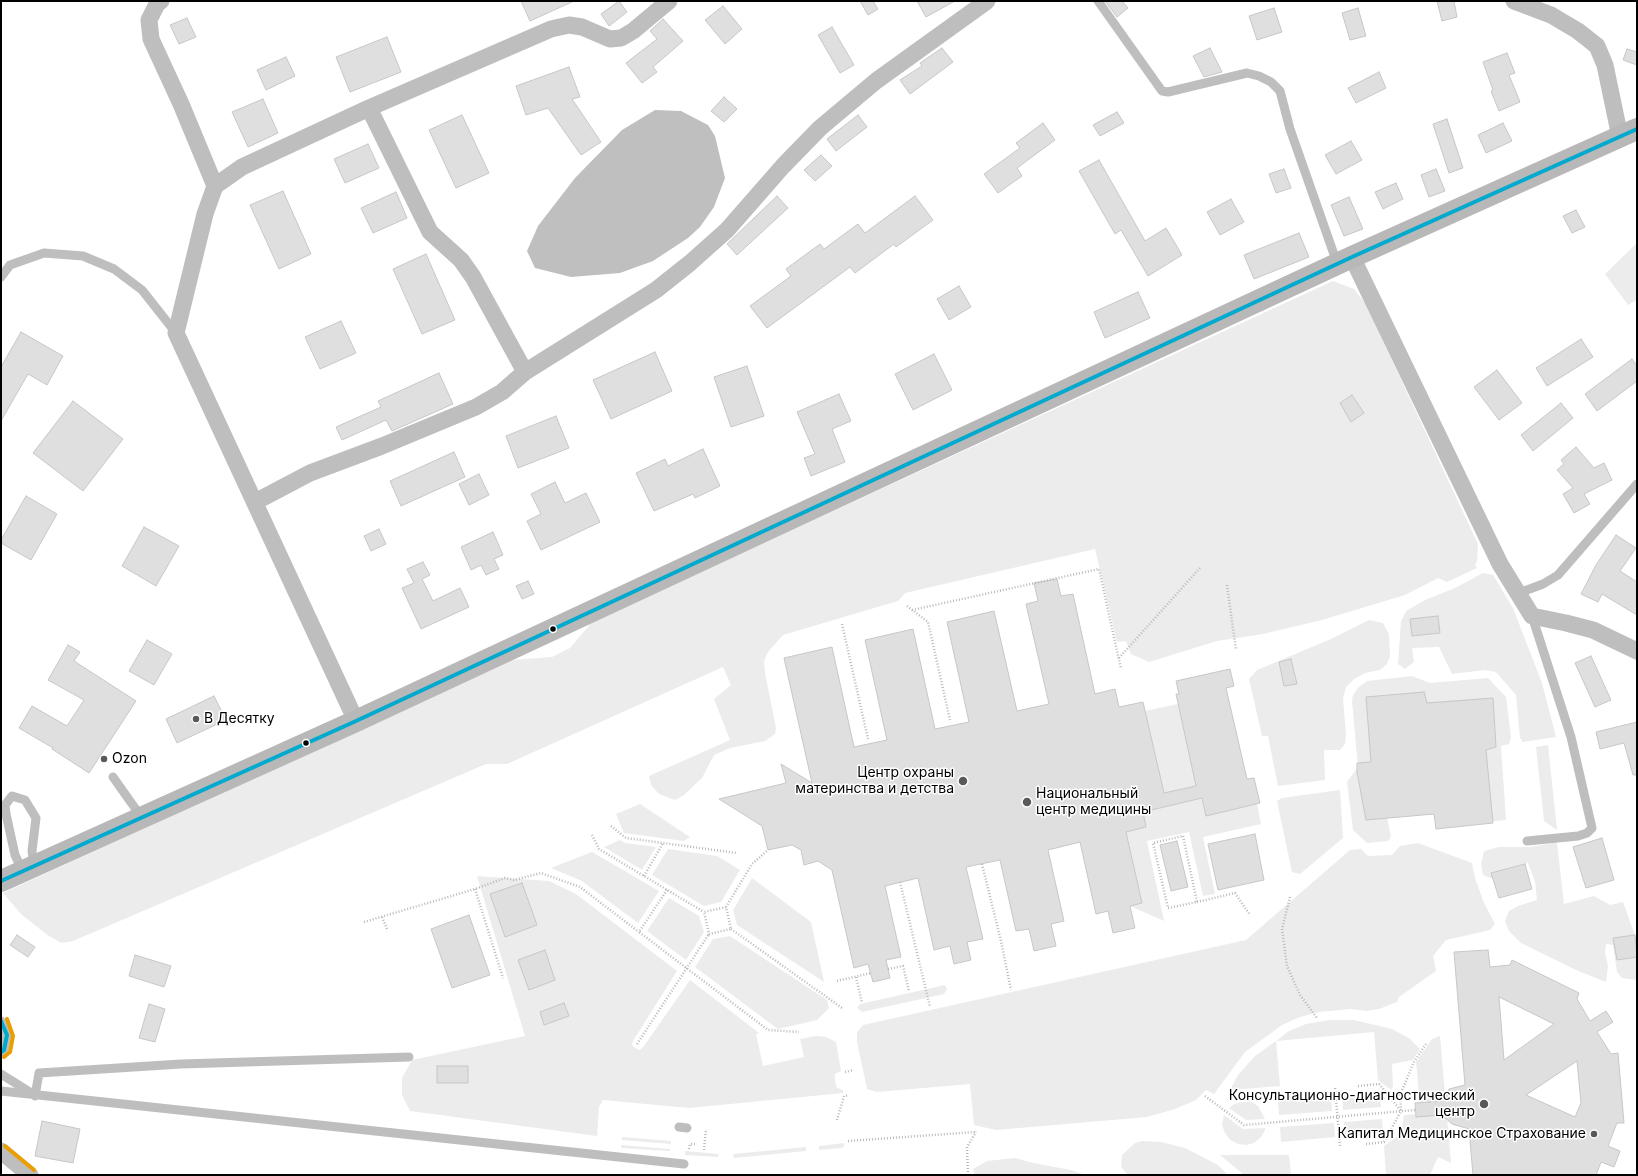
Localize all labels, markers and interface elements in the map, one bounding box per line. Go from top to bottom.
unlabelled marker [548,624,558,634]
place label: В Десятку [204,711,275,727]
marker: В Десятку [191,714,201,724]
unlabelled marker [301,738,311,748]
place label: Ozon [112,751,147,767]
marker: Ozon [99,754,109,764]
place label: Центр охраны материнства и детства [795,765,954,798]
marker: Центр охраны материнства и детства [957,775,969,787]
place label: Национальный центр медицины [1036,786,1151,818]
marker: Национальный центр медицины [1021,796,1033,808]
place label: Консультационно-диагностический центр [1229,1088,1475,1120]
marker: Консультационно-диагностический центр [1478,1098,1490,1110]
place label: Капитал Медицинское Страхование [1338,1126,1586,1142]
marker: Капитал Медицинское Страхование [1589,1129,1599,1139]

